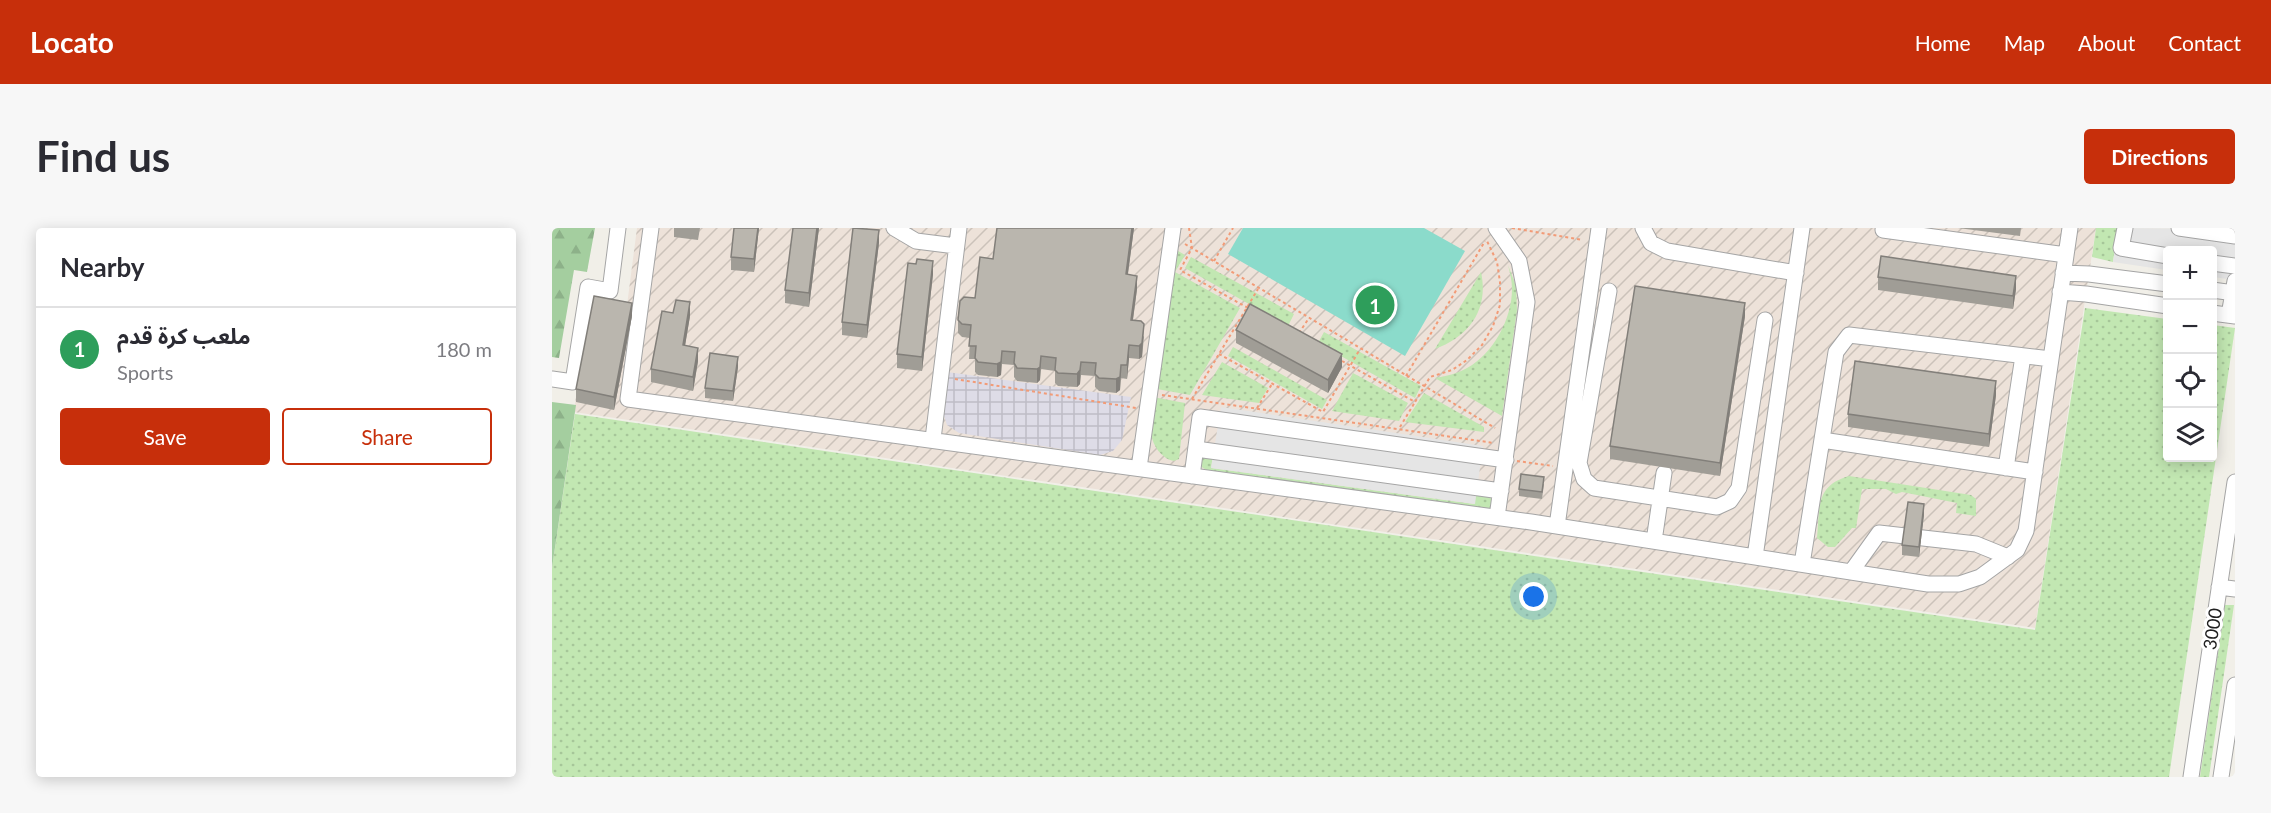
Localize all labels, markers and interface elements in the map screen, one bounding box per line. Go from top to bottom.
text: Locato [30,25,114,59]
text: Home [1915,30,1971,55]
text: Map [2004,30,2045,55]
text: About [2078,30,2135,55]
text: Contact [2168,30,2241,55]
button: Directions [2084,129,2235,184]
text: Find us [36,131,170,181]
map controls [2163,246,2217,462]
button: + [2163,246,2217,300]
text: Nearby [60,251,145,283]
pin: 1 [1356,282,1394,328]
button: − [2163,300,2217,354]
text: ملعب كرة قدم [117,322,250,349]
text: 1 [74,337,85,361]
text: 180 m [436,337,492,361]
button: locate [2163,354,2217,408]
text: Sports [117,360,173,384]
button: Save [60,408,270,465]
button: Share [282,408,492,465]
button: layers [2163,408,2217,462]
your location [1519,582,1548,611]
street label: 3000 [2198,606,2226,651]

